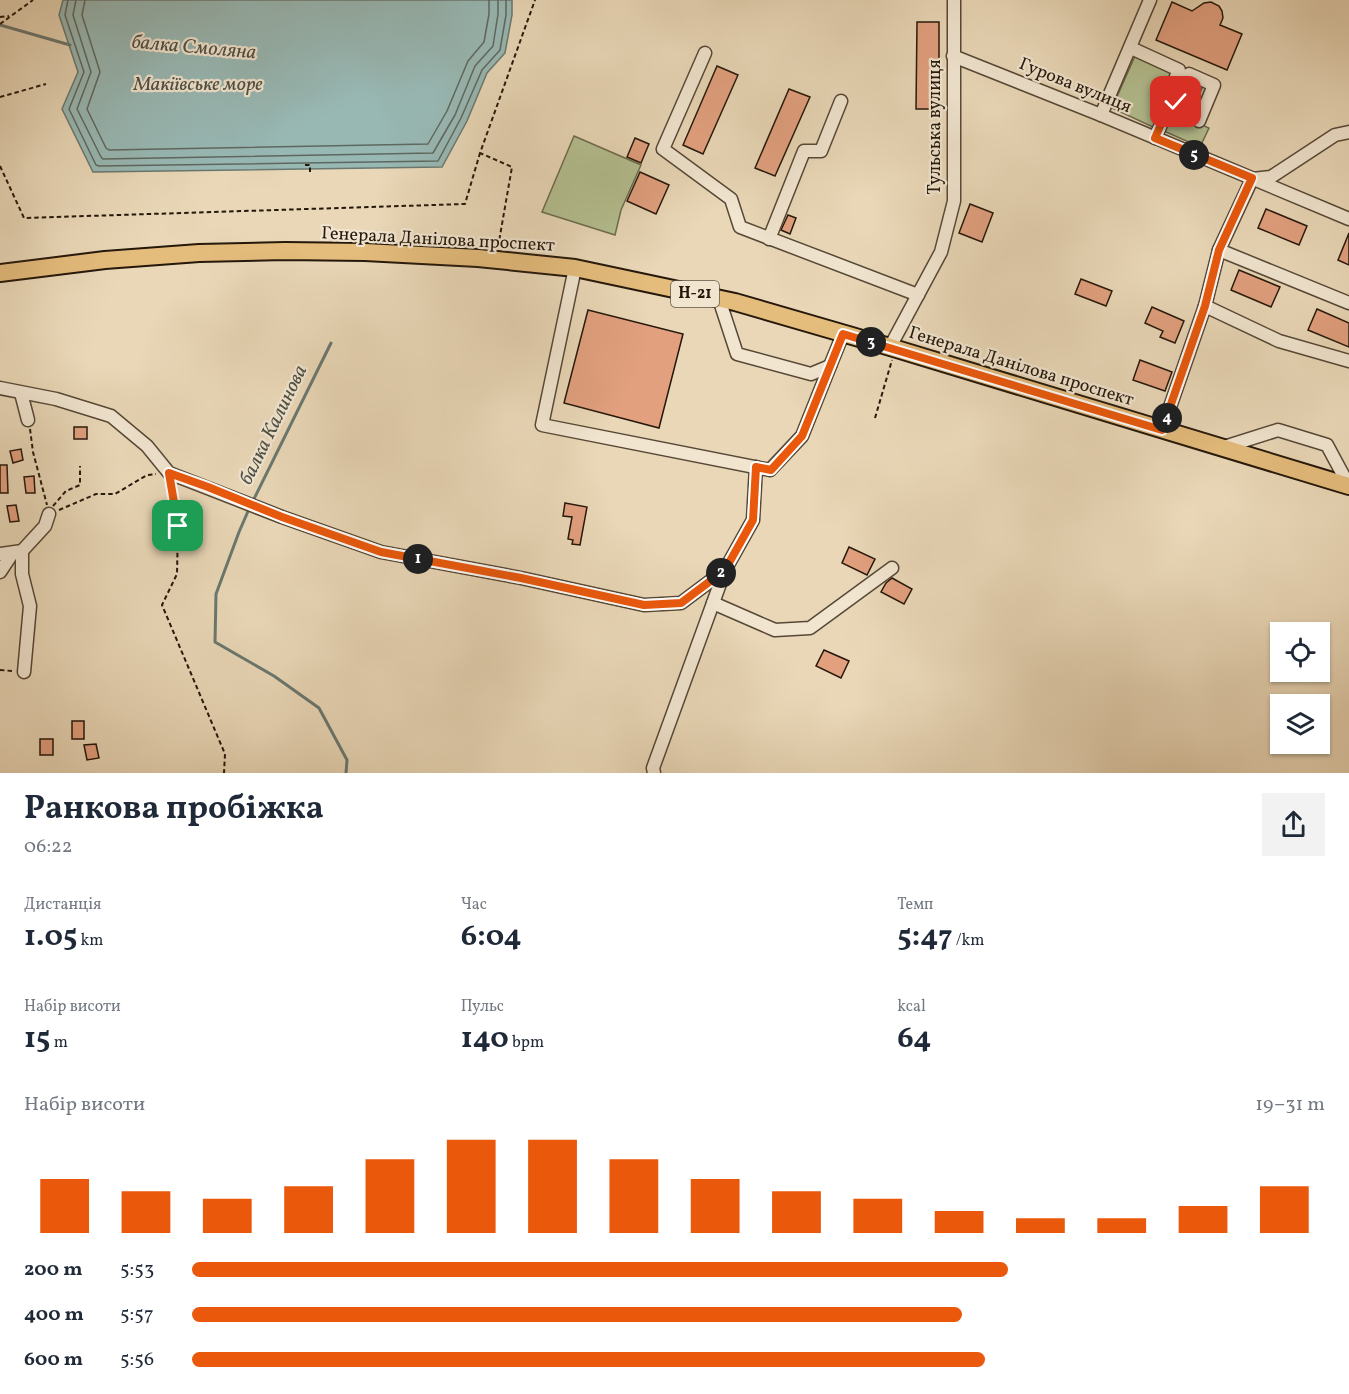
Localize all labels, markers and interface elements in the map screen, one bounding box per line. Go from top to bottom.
water label: балка Смоляна [131,29,257,67]
street label: Гурова вулиця [1015,52,1135,120]
street label: Тульська вулиця [923,59,948,195]
water label: Макіївське море [132,71,263,99]
pin [1150,76,1201,127]
icon: check [1159,85,1192,118]
pin: 5 [1179,140,1209,170]
text: 5 [1190,144,1198,166]
street label: Генерала Данілова проспект [320,221,556,259]
road number: Н-21 [671,281,719,307]
street label: Генерала Данілова проспект [905,321,1137,413]
pin: 3 [856,327,886,357]
text: 3 [867,331,875,353]
water label: балка Калинова [233,361,315,489]
pin: 4 [1152,403,1182,433]
text: 4 [1162,407,1172,429]
pin [152,500,203,551]
icon: arrive [161,509,194,542]
pin: 1 [403,544,433,574]
text: 1 [415,548,421,570]
pin: 2 [706,558,736,588]
text: 2 [717,562,725,584]
map controls [1270,622,1330,754]
button: locate [1270,622,1330,682]
button: layers [1270,694,1330,754]
text: Ранкова пробіжка [24,787,324,833]
button: share [1262,793,1325,856]
text: 06:22 [24,833,73,861]
text: Дистанція [24,894,101,916]
text: Час [461,894,487,916]
text: Темп [897,894,933,916]
text: 1.05 [24,916,77,958]
text: 6:04 [461,916,522,958]
text: 5:47 [897,916,953,958]
text: km [77,930,103,952]
text: /km [953,930,984,952]
text: Набір висоти [24,996,121,1018]
text: Пульс [461,996,504,1018]
text: kcal [897,996,926,1018]
text: 15 [24,1018,51,1060]
text: 140 [461,1018,509,1060]
text: 64 [897,1018,932,1060]
text: m [51,1032,68,1054]
text: bpm [509,1032,544,1054]
text: Набір висоти [24,1091,145,1119]
text: 19–31 m [1255,1091,1325,1119]
text: 200 m [24,1256,82,1284]
text: 5:53 [120,1256,154,1284]
text: 400 m [24,1301,84,1329]
text: 5:57 [120,1301,154,1329]
text: 600 m [24,1346,83,1374]
text: 5:56 [120,1346,154,1374]

